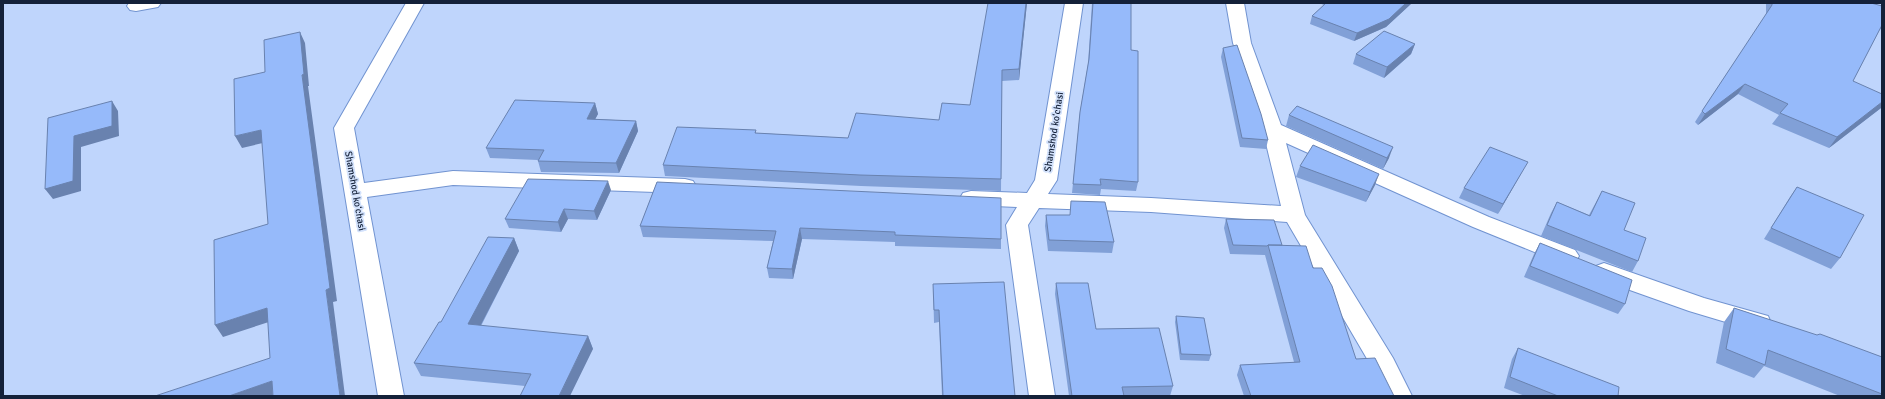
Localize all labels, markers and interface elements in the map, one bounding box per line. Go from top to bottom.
street label: Shamshod koʻchasi [1042,91,1066,173]
street label: Shamshod koʻchasi [342,150,368,232]

